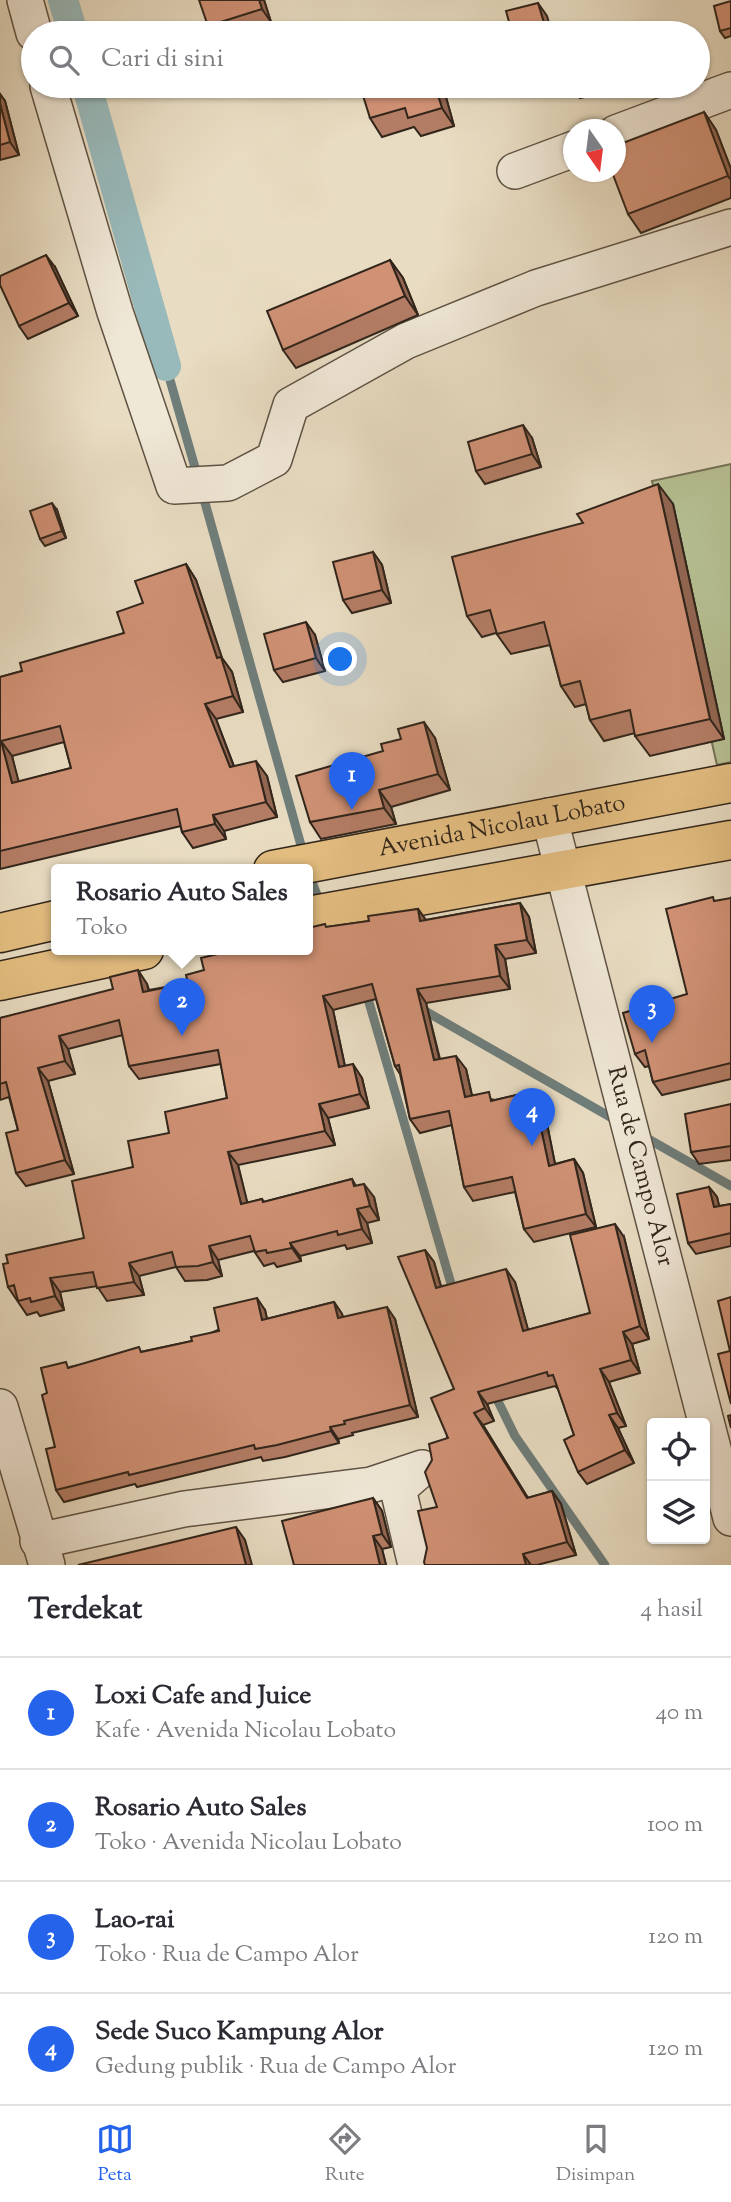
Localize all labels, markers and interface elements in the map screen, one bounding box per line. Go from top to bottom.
search box [21,21,710,98]
icon: search [45,41,83,79]
text: Cari di sini [101,41,224,78]
north arrow [563,119,626,182]
your location [323,642,357,676]
pin: 1 [329,752,375,810]
street label: Avenida Nicolau Lobato [376,786,628,867]
popup [51,864,313,955]
text: Rosario Auto Sales [76,875,288,912]
text: Toko [76,912,128,945]
pin: 2 [159,978,205,1036]
pin: 3 [629,985,675,1043]
street label: Rua de Campo Alor [598,1063,682,1270]
pin: 4 [509,1088,555,1146]
map controls [647,1418,710,1544]
button: locate [647,1418,710,1481]
button: layers [647,1481,710,1544]
text: Terdekat [28,1589,142,1632]
text: 4 hasil [640,1594,703,1627]
text: Loxi Cafe and Juice [95,1678,311,1715]
text: 1 [47,1697,55,1730]
text: 40 m [656,1697,703,1730]
text: Kafe · Avenida Nicolau Lobato [95,1715,396,1748]
text: Rosario Auto Sales [95,1790,306,1827]
text: 2 [46,1809,56,1842]
text: 100 m [647,1809,703,1842]
text: Toko · Avenida Nicolau Lobato [95,1827,402,1860]
text: Lao-rai [95,1902,174,1939]
text: 3 [46,1921,56,1954]
text: 120 m [648,1921,703,1954]
text: Toko · Rua de Campo Alor [95,1939,359,1972]
text: Sede Suco Kampung Alor [95,2014,384,2051]
text: 4 [45,2033,57,2066]
text: 120 m [648,2033,703,2066]
text: Gedung publik · Rua de Campo Alor [95,2051,456,2084]
tab: Peta [96,2120,134,2189]
tab: Rute [325,2120,365,2189]
tab: Disimpan [556,2120,635,2189]

